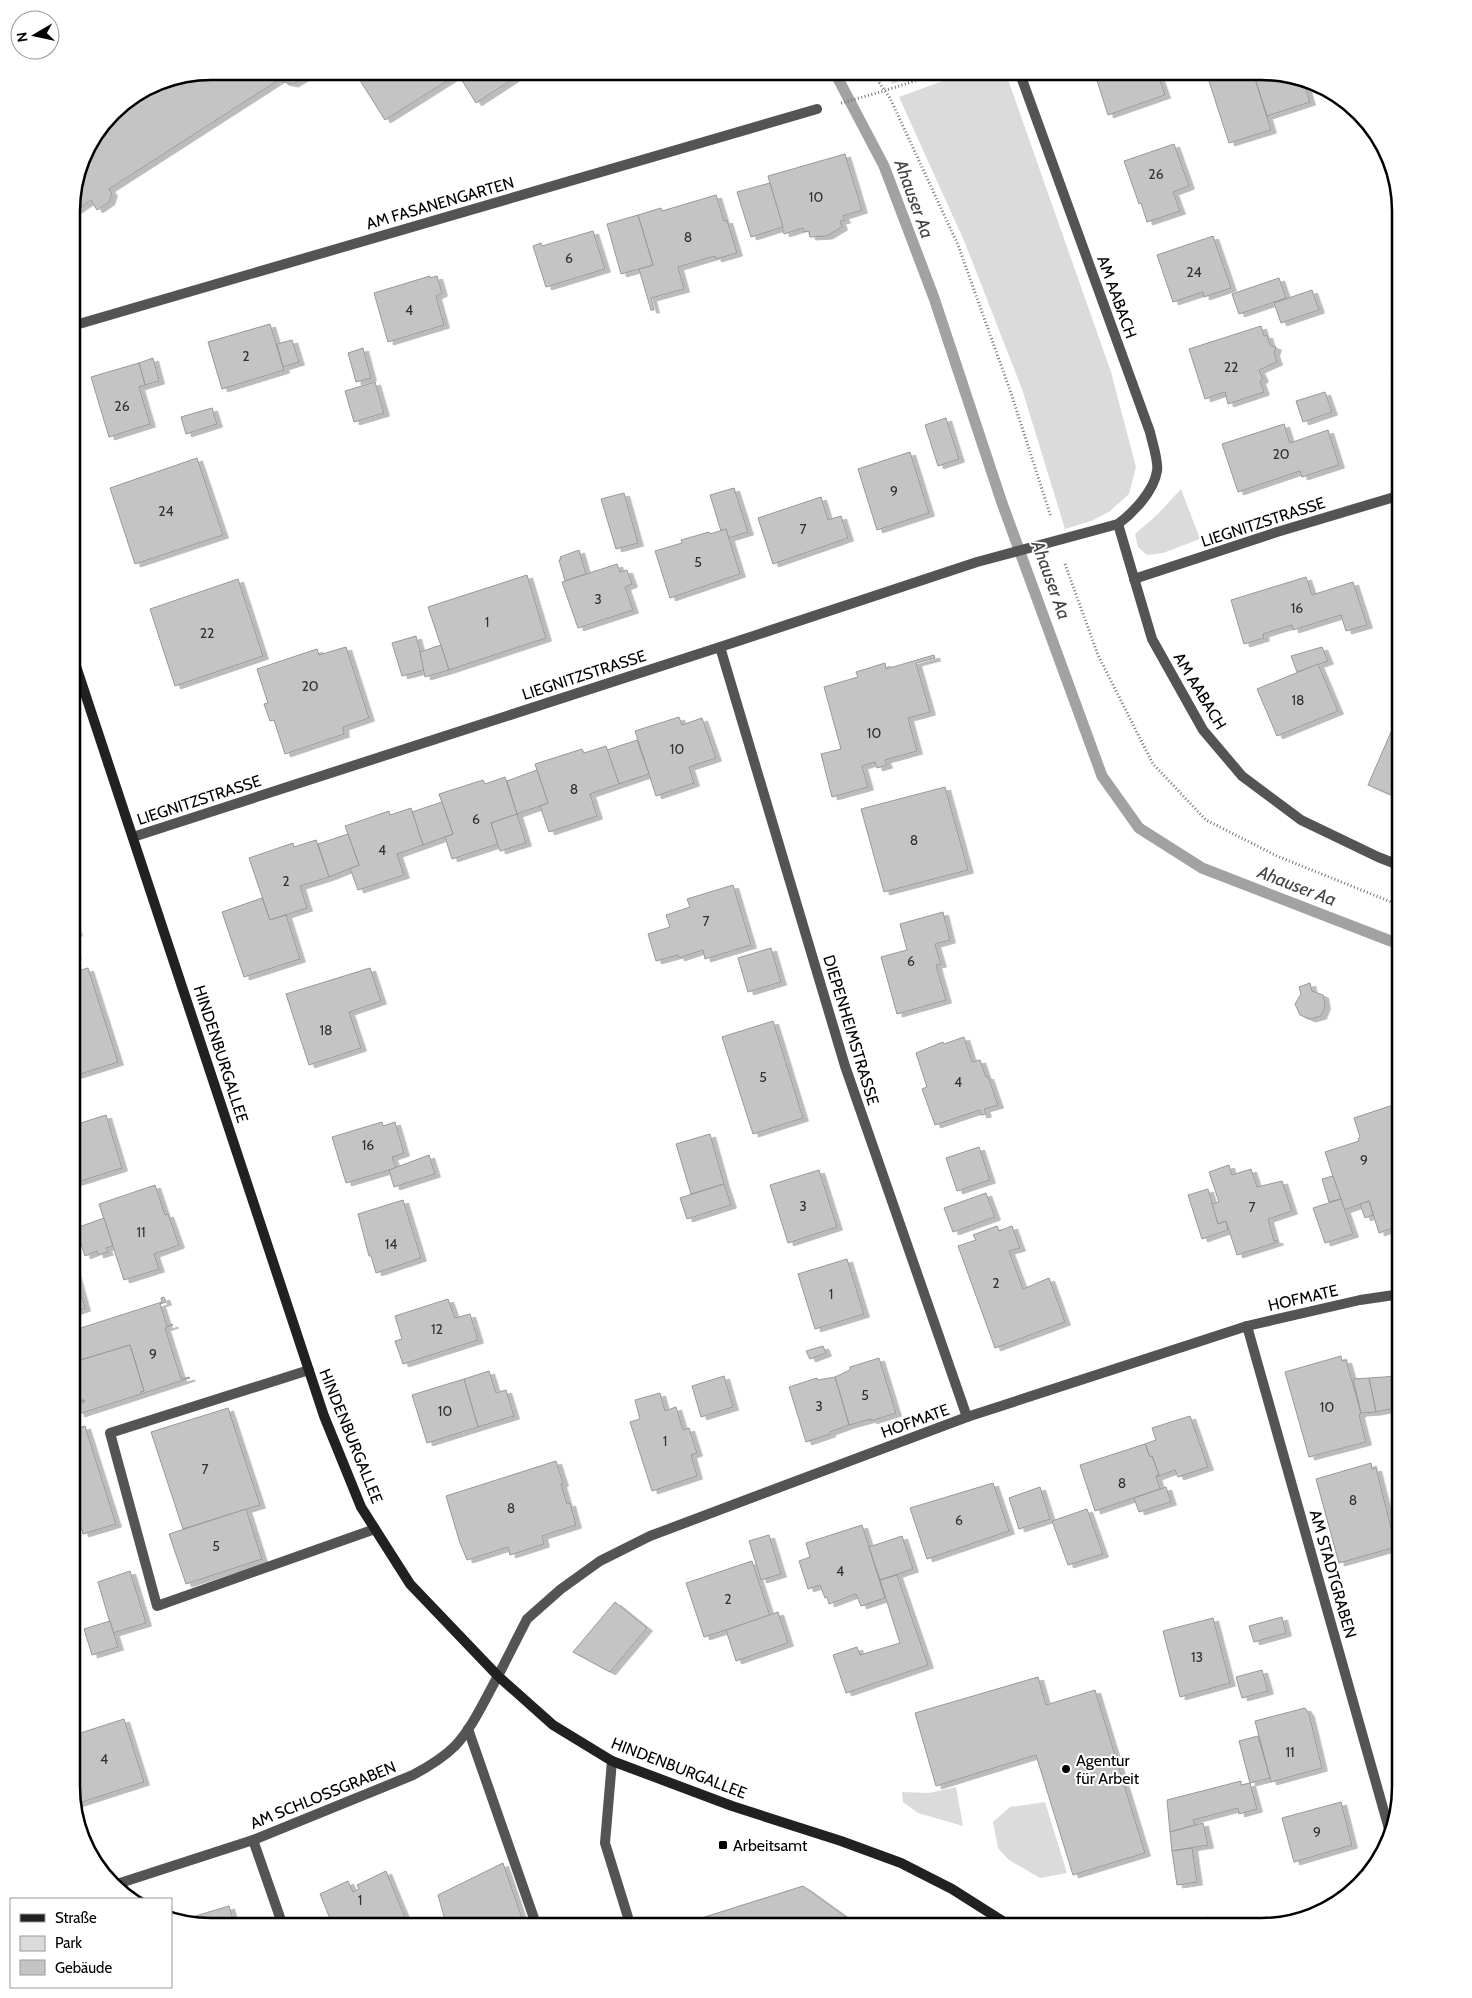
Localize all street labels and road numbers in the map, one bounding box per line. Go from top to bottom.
street label: AM FASANENGARTEN [364,173,516,233]
street label: AM AABACH [1093,253,1141,341]
street label: LIEGNITZSTRASSE [1199,493,1327,551]
street label: LIEGNITZSTRASSE [520,646,648,704]
street label: AM AABACH [1170,649,1230,733]
street label: LIEGNITZSTRASSE [135,771,263,829]
street label: DIEPENHEIMSTRASSE [819,953,883,1107]
street label: HINDENBURGALLEE [190,983,252,1125]
street label: HOFMATE [1266,1281,1340,1315]
street label: HINDENBURGALLEE [315,1366,387,1506]
street label: HOFMATE [878,1400,952,1442]
street label: AM STADTGRABEN [1306,1508,1360,1640]
street label: HINDENBURGALLEE [609,1733,750,1803]
street label: AM SCHLOSSGRABEN [247,1757,399,1833]

